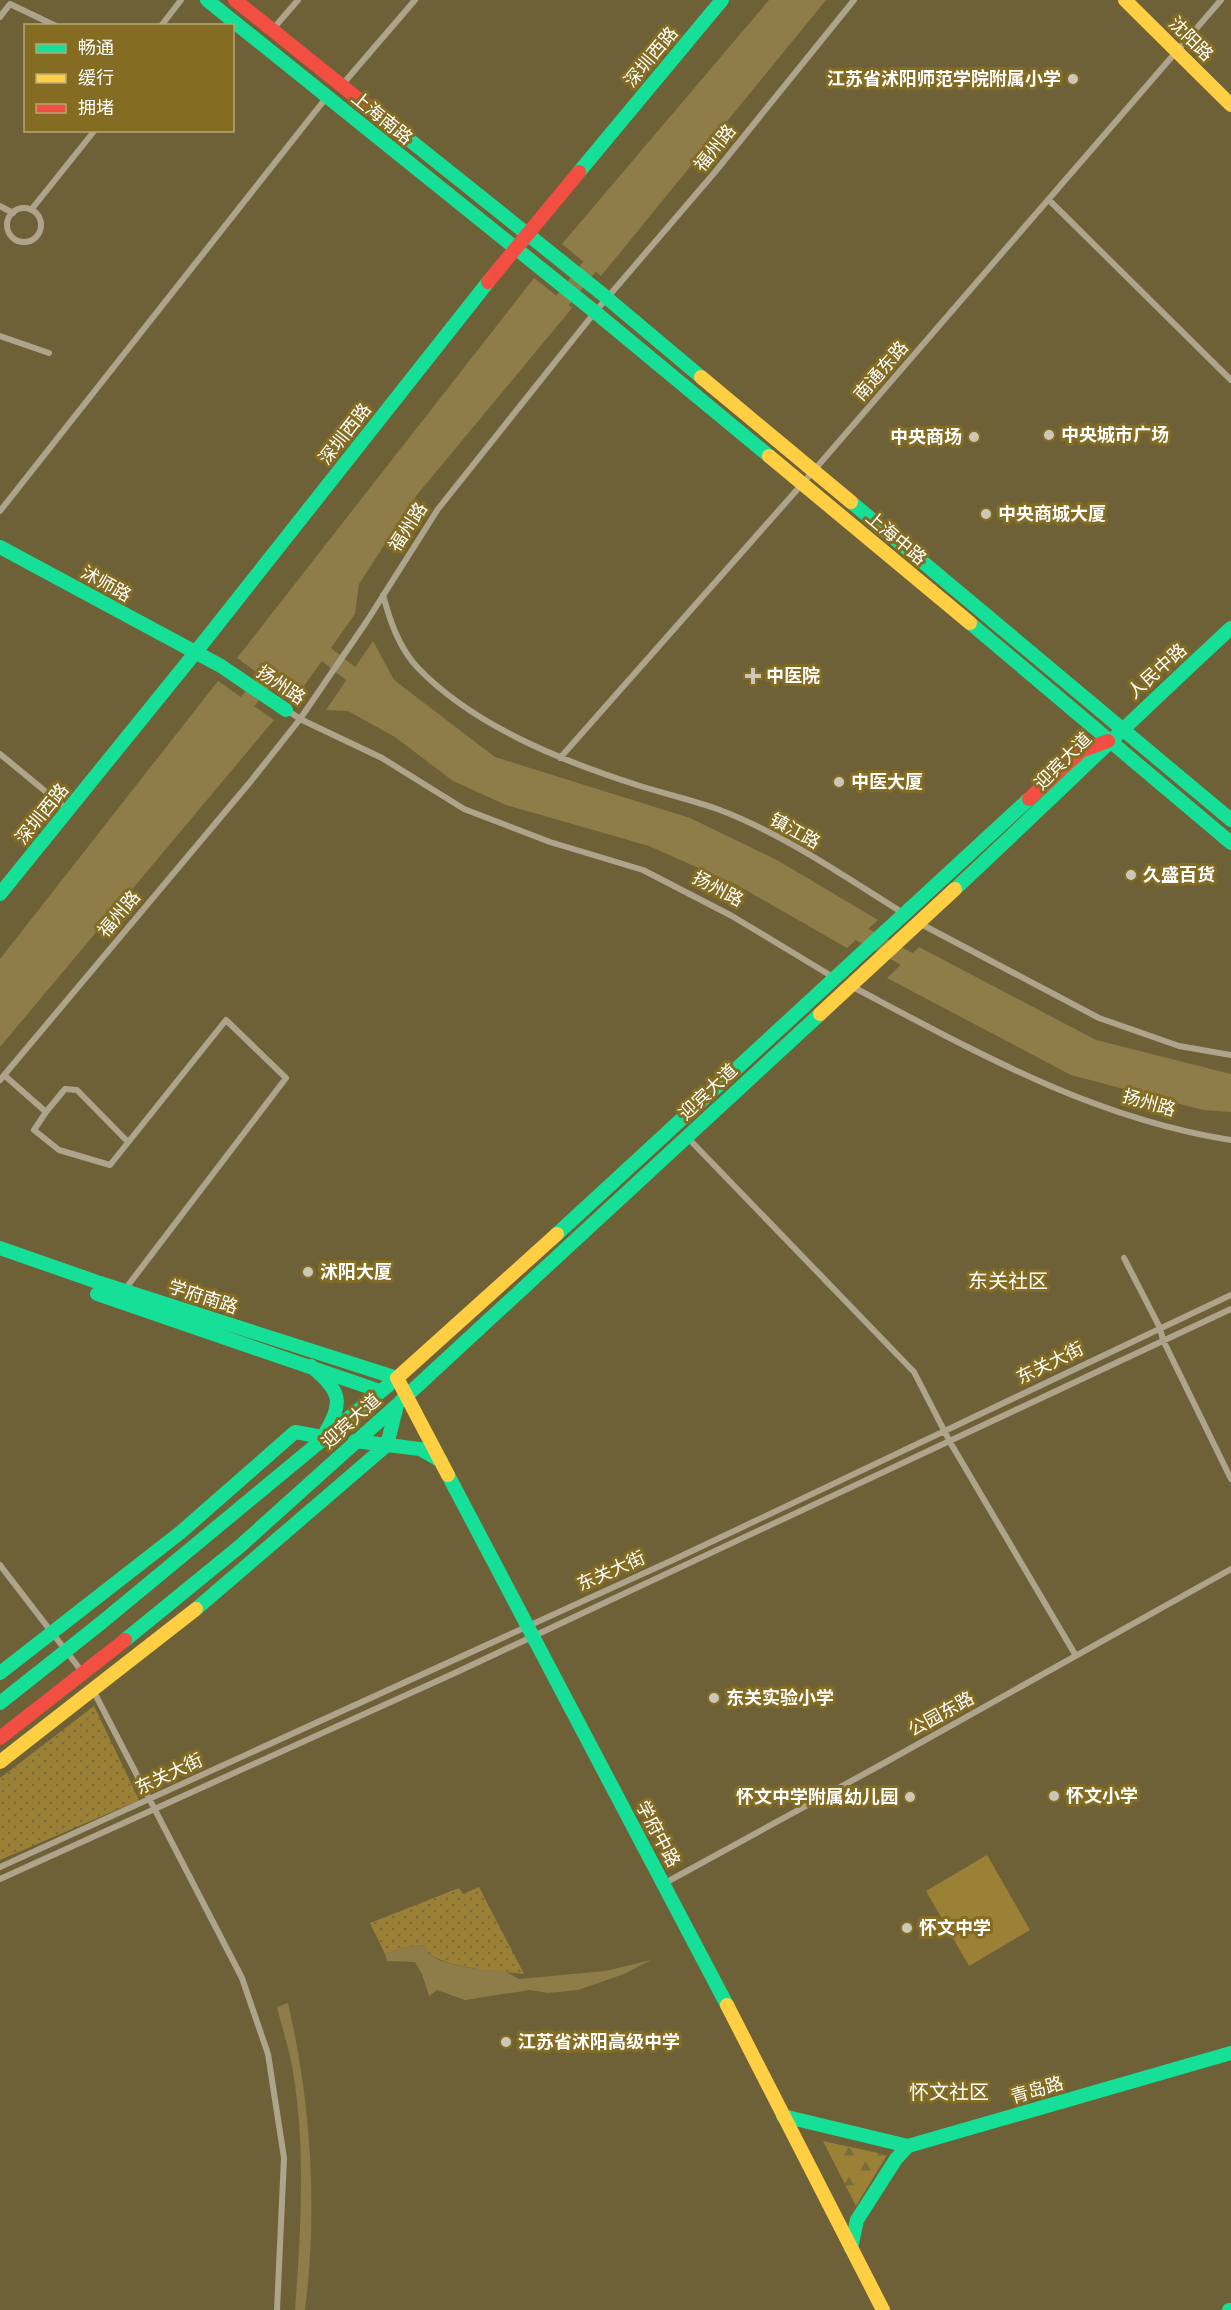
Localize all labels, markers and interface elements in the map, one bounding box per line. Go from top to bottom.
street label: 沈阳路 [1165,12,1218,65]
street label: 深圳西路 [619,22,682,91]
legend [24,24,234,132]
text: 畅通 [78,37,114,58]
text: 缓行 [78,67,114,88]
place label: 江苏省沭阳师范学院附属小学 [827,68,1061,89]
marker: 江苏省沭阳师范学院附属小学 [1066,72,1080,86]
street label: 上海南路 [348,87,417,148]
text: 拥堵 [78,97,114,118]
street label: 福州路 [689,120,740,175]
street label: 南通东路 [849,337,912,405]
street label: 深圳西路 [314,399,375,469]
place label: 中央城市广场 [1061,424,1169,445]
place label: 中央商场 [890,426,962,447]
marker: 中央城市广场 [1042,428,1056,442]
marker: 中央商场 [967,430,981,444]
street label: 福州路 [384,498,431,555]
place label: 中央商城大厦 [998,503,1106,524]
street label: 上海中路 [862,506,931,569]
marker: 中央商城大厦 [979,507,993,521]
street label: 沭师路 [78,561,135,606]
street label: 人民中路 [1123,639,1190,703]
street label: 扬州路 [253,661,310,708]
place label: 中医院 [766,665,820,686]
marker: 中医院 [744,667,762,685]
street label: 迎宾大道 [1030,728,1096,794]
place label: 中医大厦 [851,771,923,792]
marker: 中医大厦 [832,775,846,789]
street label: 深圳西路 [11,779,72,848]
street label: 镇江路 [767,808,824,853]
place label: 久盛百货 [1143,864,1215,885]
street label: 扬州路 [689,867,747,911]
marker: 久盛百货 [1124,868,1138,882]
street label: 福州路 [93,886,144,941]
street label: 迎宾大道 [674,1059,741,1124]
street label: 扬州路 [1120,1085,1178,1120]
place label: 沭阳大厦 [320,1261,392,1282]
marker: 沭阳大厦 [301,1265,315,1279]
district label: 东关社区 [968,1269,1048,1293]
street label: 学府南路 [166,1275,241,1318]
street label: 东关大街 [1013,1337,1087,1388]
street label: 迎宾大道 [317,1389,384,1453]
street label: 东关大街 [574,1546,648,1595]
place label: 东关实验小学 [726,1687,834,1708]
street label: 公园东路 [904,1687,977,1740]
marker: 东关实验小学 [707,1691,721,1705]
street label: 东关大街 [132,1749,206,1798]
place label: 怀文小学 [1066,1785,1138,1806]
place label: 怀文中学附属幼儿园 [736,1786,898,1807]
marker: 怀文小学 [1047,1789,1061,1803]
marker: 怀文中学附属幼儿园 [903,1790,917,1804]
street label: 学府中路 [632,1797,685,1870]
place label: 怀文中学 [919,1917,991,1938]
marker: 怀文中学 [900,1921,914,1935]
place label: 江苏省沭阳高级中学 [518,2031,680,2052]
marker: 江苏省沭阳高级中学 [499,2035,513,2049]
street label: 青岛路 [1008,2072,1066,2107]
district label: 怀文社区 [909,2080,989,2104]

